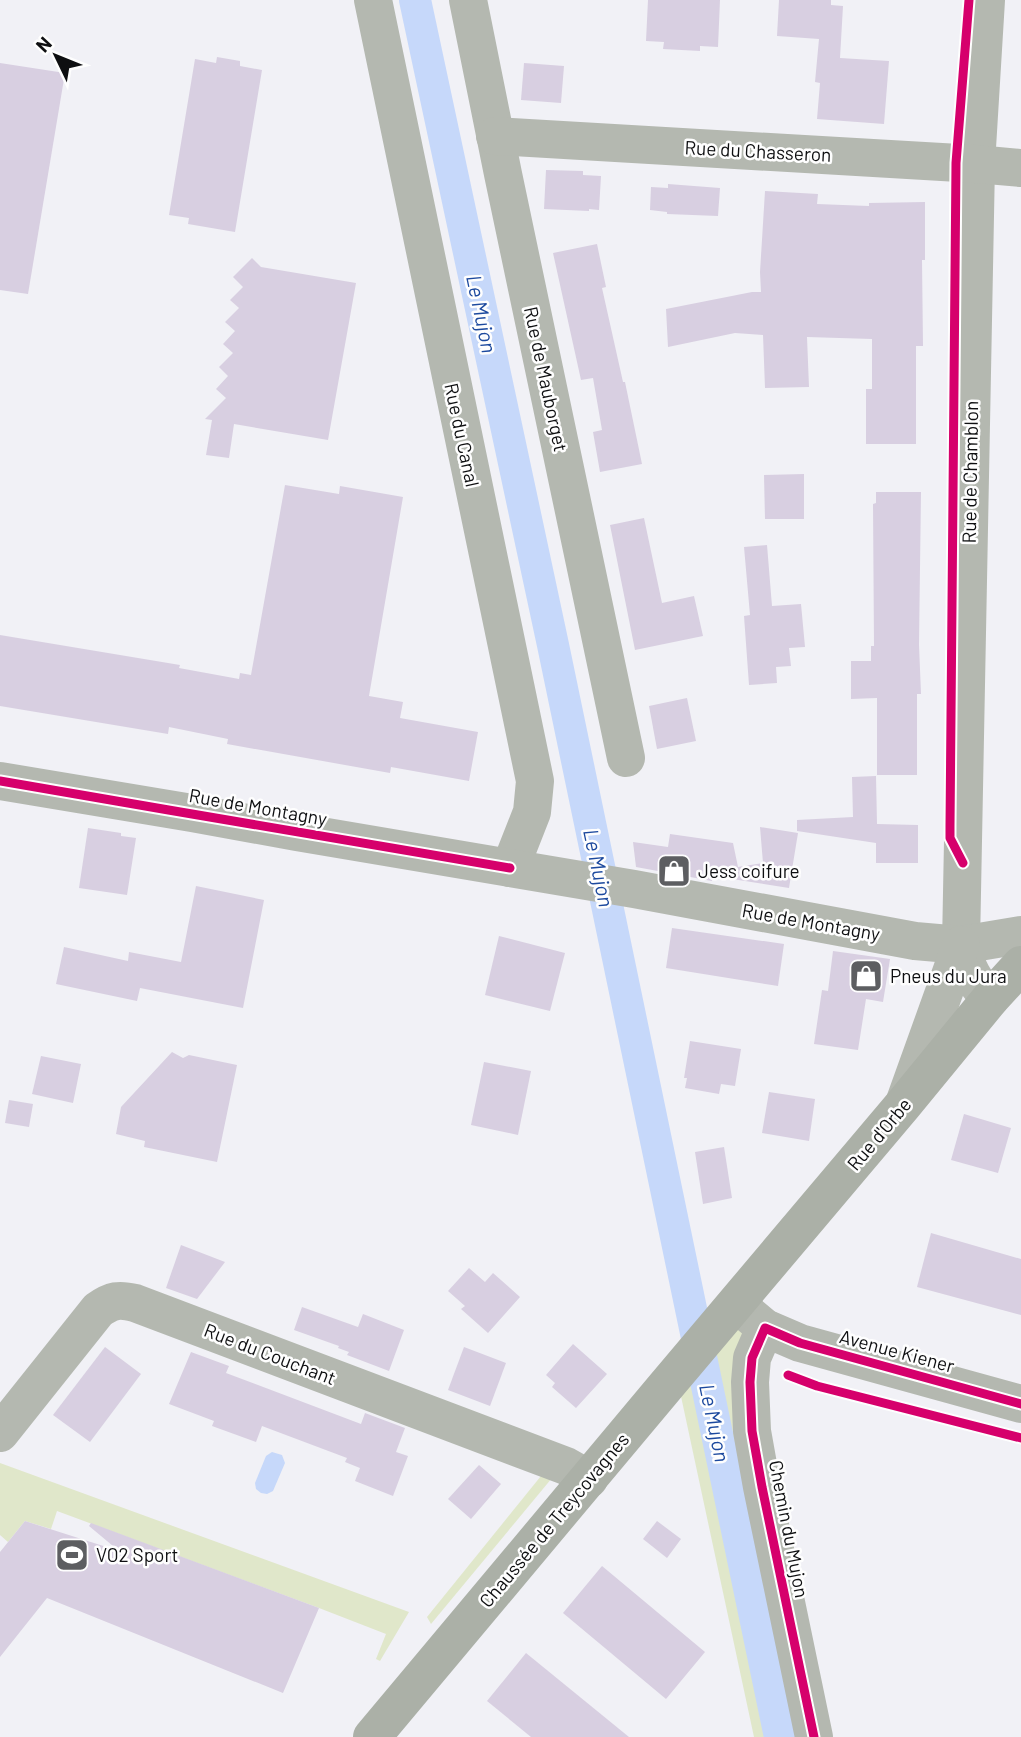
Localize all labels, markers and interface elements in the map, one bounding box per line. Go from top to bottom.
north arrow [21,21,91,91]
text: N [30,32,56,57]
street label: Rue du Chasseron [684,135,832,166]
water label: Le Mujon [462,272,503,355]
street label: Rue de Mauborget [520,304,573,454]
street label: Rue du Canal [440,381,485,489]
street label: Rue de Chamblon [957,401,982,543]
street label: Rue de Montagny [187,783,329,830]
water label: Le Mujon [579,826,620,909]
shop icon: Jess coifure [655,852,693,890]
place label: Jess coifure [698,859,800,882]
street label: Rue de Montagny [740,898,882,945]
shop icon: Pneus du Jura [847,957,885,995]
place label: Pneus du Jura [890,964,1007,987]
street label: Rue d'Orbe [842,1093,916,1175]
street label: Rue du Couchant [201,1318,339,1389]
street label: Avenue Kiener [837,1324,957,1377]
water label: Le Mujon [695,1381,736,1464]
street label: Chaussée de Treycovagnes [474,1428,633,1612]
street label: Chemin du Mujon [765,1458,814,1600]
sports icon: VO2 Sport [53,1536,91,1574]
place label: VO2 Sport [96,1543,178,1566]

